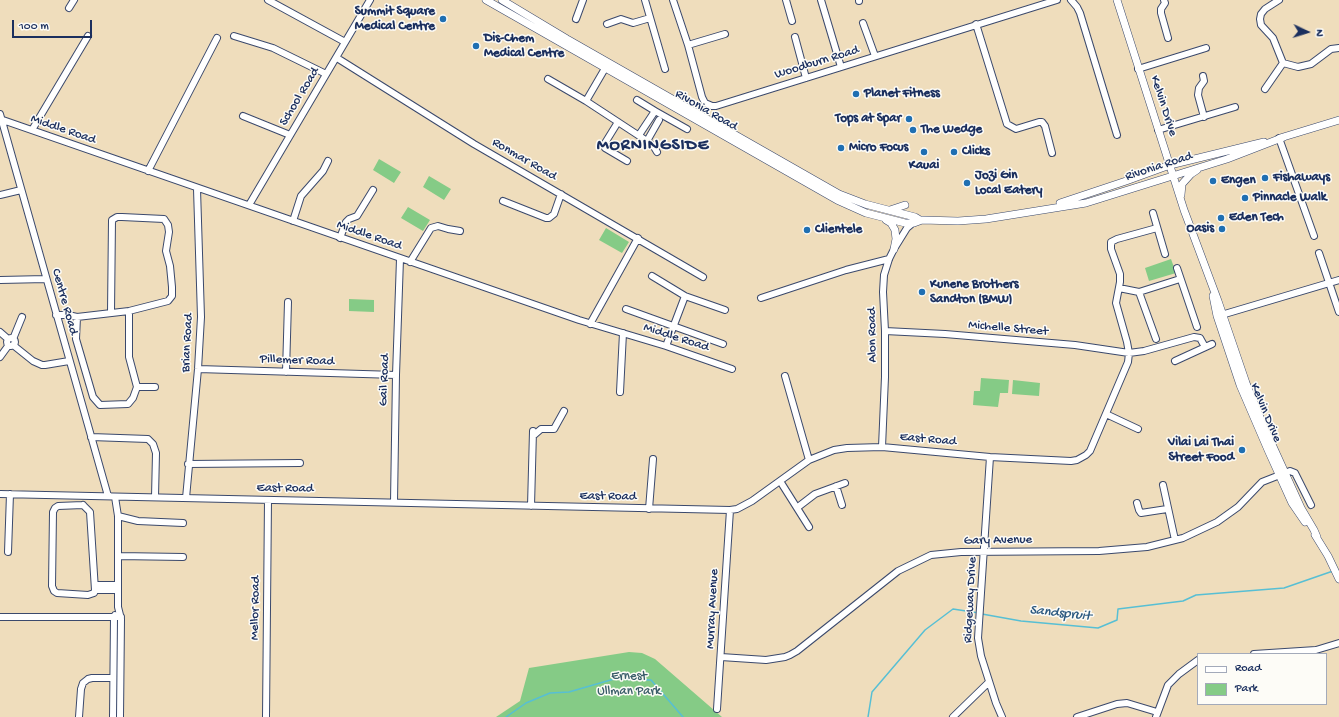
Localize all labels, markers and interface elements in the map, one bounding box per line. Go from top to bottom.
place label: Summit Square Medical Centre [355,4,435,35]
scale bar [14,12,94,38]
north arrow [1287,12,1327,52]
marker: Summit Square Medical Centre [438,14,448,24]
text: 100 m [19,20,49,34]
text: N [1313,29,1325,37]
place label: Dis-Chem Medical Centre [484,31,564,62]
marker: Dis-Chem Medical Centre [471,41,481,51]
street label: Woodburn Road [773,43,861,83]
street label: School Road [277,65,323,129]
street label: Kelvin Drive [1146,74,1180,138]
place label: Planet Fitness [864,86,940,102]
street label: Rivonia Road [672,87,740,135]
marker: Planet Fitness [851,89,861,99]
place label: Tops at Spar [835,111,901,127]
street label: Middle Road [28,112,98,148]
marker: Tops at Spar [904,114,914,124]
place label: The Wedge [921,122,982,138]
marker: The Wedge [908,125,918,135]
street label: Ronmar Road [489,135,559,185]
district label: MORNINGSIDE [597,136,709,156]
place label: Micro Focus [849,140,908,156]
marker: Micro Focus [836,143,846,153]
place label: Clicks [962,144,990,160]
marker: Kauai [919,147,929,157]
marker: Clicks [949,147,959,157]
street label: Rivonia Road [1123,149,1195,185]
place label: Kauai [909,158,939,174]
place label: Jozi Gin Local Eatery [975,168,1042,199]
place label: Fishaways [1273,170,1330,186]
place label: Engen [1221,173,1256,189]
marker: Fishaways [1260,173,1270,183]
marker: Engen [1208,176,1218,186]
marker: Jozi Gin Local Eatery [962,178,972,188]
place label: Pinnacle Walk [1253,190,1327,206]
marker: Pinnacle Walk [1240,193,1250,203]
place label: Eden Tech [1229,210,1284,226]
marker: Eden Tech [1216,213,1226,223]
street label: Middle Road [334,218,404,254]
place label: Oasis [1187,221,1214,237]
place label: Clientele [815,222,862,238]
marker: Oasis [1217,224,1227,234]
marker: Clientele [802,225,812,235]
street label: Centre Road [47,267,81,337]
place label: Kunene Brothers Sandton (BMW) [930,277,1018,308]
marker: Kunene Brothers Sandton (BMW) [917,287,927,297]
street label: Alon Road [865,307,881,363]
street label: Brian Road [179,313,197,373]
street label: Michelle Street [967,318,1049,340]
street label: Middle Road [641,320,711,356]
street label: Pillemer Road [260,352,334,370]
street label: Gail Road [376,353,394,407]
street label: Kelvin Drive [1246,381,1284,445]
street label: East Road [899,430,957,450]
place label: Vilai Lai Thai Street Food [1168,435,1234,466]
marker: Vilai Lai Thai Street Food [1237,445,1247,455]
street label: East Road [256,481,314,497]
street label: East Road [579,489,637,505]
street label: Gary Avenue [964,533,1032,549]
street label: Ridgeway Drive [961,556,981,644]
street label: Murray Avenue [703,569,723,649]
street label: Mellor Road [248,576,264,640]
water label: Sandspruit [1029,602,1091,626]
legend [1197,653,1327,705]
text: Road [1235,662,1261,676]
park label: Ernest Ullman Park [597,669,661,700]
text: Park [1235,682,1258,696]

